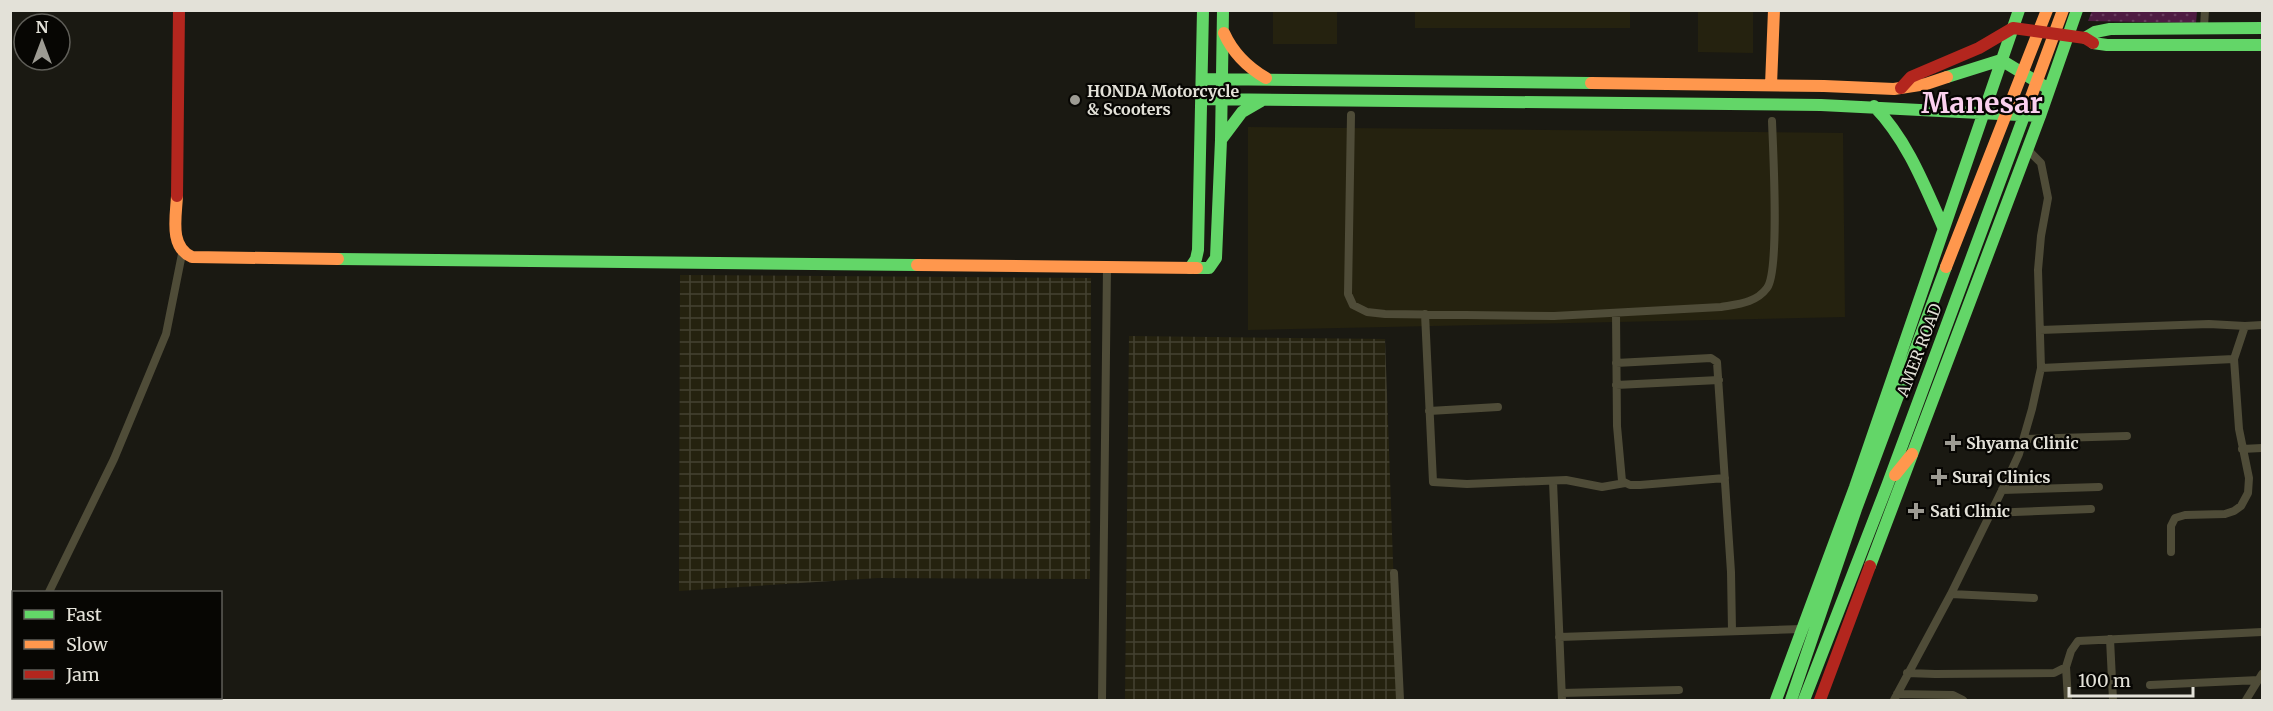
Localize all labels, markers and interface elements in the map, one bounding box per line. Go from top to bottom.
north arrow [12,12,72,72]
text: N [36,17,49,37]
place label: HONDA Motorcycle & Scooters [1087,81,1239,119]
district label: Manesar [1921,85,2043,121]
marker: HONDA Motorcycle & Scooters [1068,93,1082,107]
street label: AMER ROAD [1892,301,1946,400]
place label: Shyama Clinic [1966,433,2079,453]
marker: Shyama Clinic [1944,434,1962,452]
place label: Suraj Clinics [1952,467,2051,487]
marker: Suraj Clinics [1930,468,1948,486]
place label: Sati Clinic [1930,501,2010,521]
marker: Sati Clinic [1907,502,1925,520]
legend [12,591,222,699]
text: Fast [66,603,102,626]
text: Slow [66,633,109,656]
scale bar [2069,660,2194,698]
text: Jam [65,663,100,686]
text: 100 m [2078,669,2131,692]

